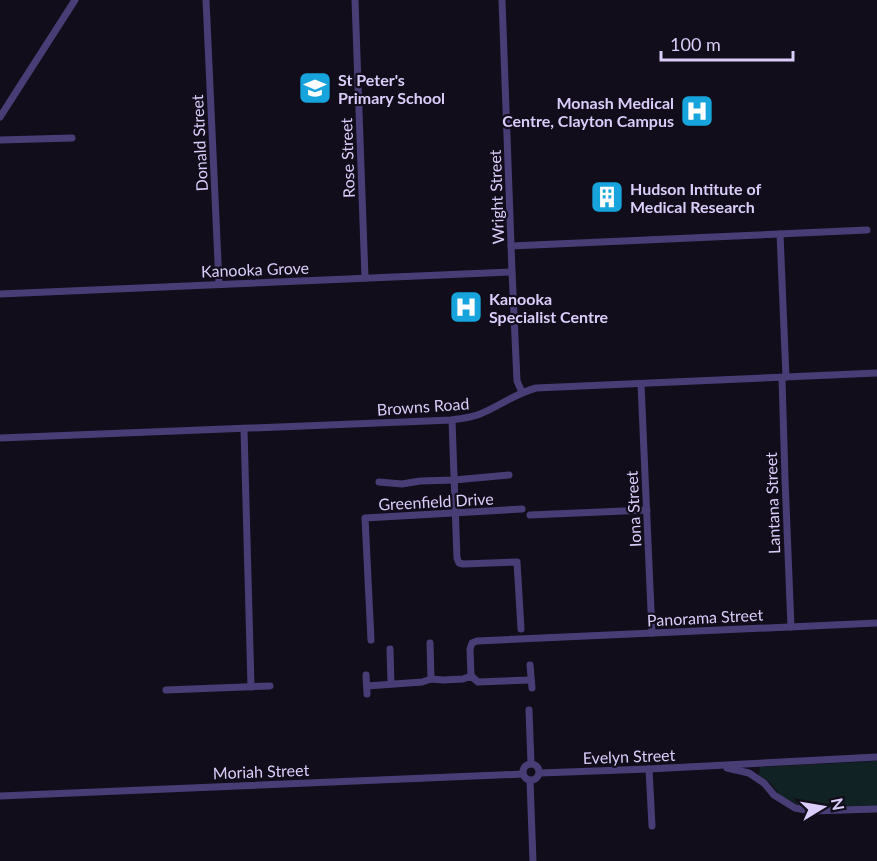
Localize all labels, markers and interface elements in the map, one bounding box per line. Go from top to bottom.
scale bar [661,24,793,62]
text: 100 m [670,33,721,55]
school or university icon: St Peter's Primary School [297,70,333,106]
place label: St Peter's Primary School [338,70,445,107]
place label: Monash Medical Centre, Clayton Campus [502,93,674,130]
hospital icon: Monash Medical Centre, Clayton Campus [679,93,715,129]
street label: Donald Street [187,94,211,192]
street label: Rose Street [336,117,358,198]
street label: Wright Street [485,149,507,245]
building icon: Hudson Intitute of Medical Research [589,179,625,215]
place label: Hudson Intitute of Medical Research [630,179,762,216]
street label: Kanooka Grove [201,258,309,280]
hospital icon: Kanooka Specialist Centre [448,289,484,325]
place label: Kanooka Specialist Centre [489,289,609,326]
street label: Browns Road [376,393,470,419]
street label: Lantana Street [761,452,783,554]
street label: Iona Street [622,470,644,548]
street label: Greenfield Drive [378,488,494,514]
street label: Panorama Street [646,604,764,630]
street label: Evelyn Street [582,745,676,767]
street label: Moriah Street [212,760,310,782]
north arrow [793,777,853,837]
text: N [828,796,849,812]

